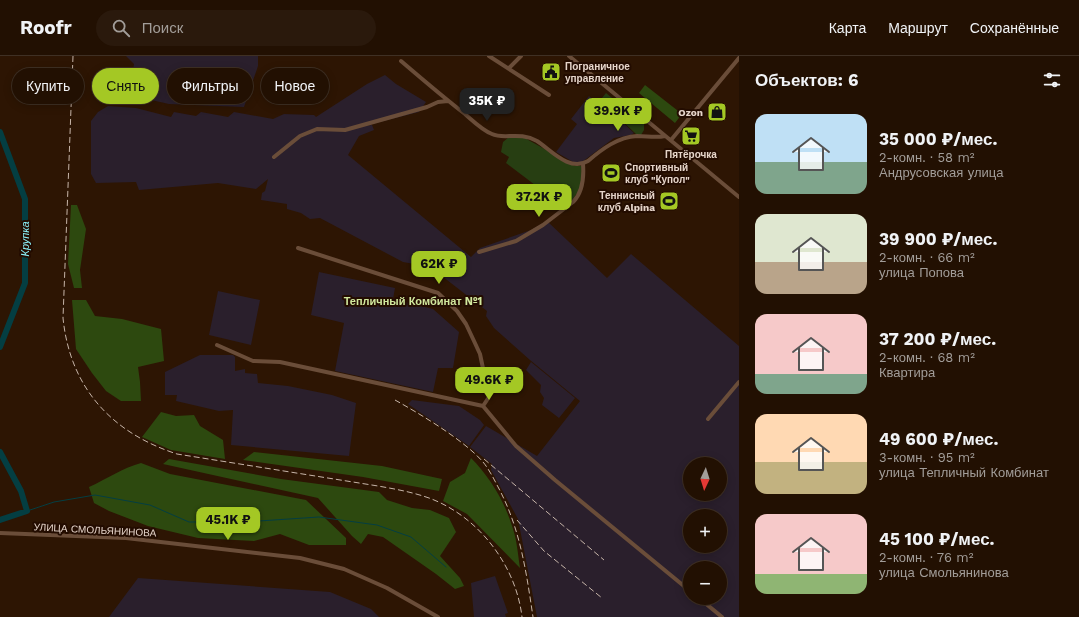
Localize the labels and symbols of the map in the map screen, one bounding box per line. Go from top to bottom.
public building icon: Пограничное управление [540,61,562,83]
place label: Пограничное управление [565,61,630,84]
pin: 35K ₽ [459,88,515,122]
pin: 39.9K ₽ [581,98,655,132]
shop icon: Ozon [706,101,728,123]
place label: Ozon [678,107,703,118]
supermarket icon: Пятёрочка [680,125,702,147]
place label: Пятёрочка [665,149,717,160]
sports icon: Спортивный клуб "Купол" [600,162,622,184]
place label: Спортивный клуб "Купол" [625,162,690,185]
pin: 37.2K ₽ [502,184,576,218]
place label: Теннисный клуб Alpina [598,190,655,213]
sports icon: Теннисный клуб Alpina [658,190,680,212]
water label: Крупка [19,221,32,257]
pin: 62K ₽ [411,251,467,285]
district label: Тепличный Комбинат №1 [344,295,482,308]
pin: 49.6K ₽ [452,367,526,401]
north arrow [683,457,727,501]
pin: 45.1K ₽ [191,507,265,541]
street label: УЛИЦА СМОЛЬЯНИНОВА [33,521,157,539]

